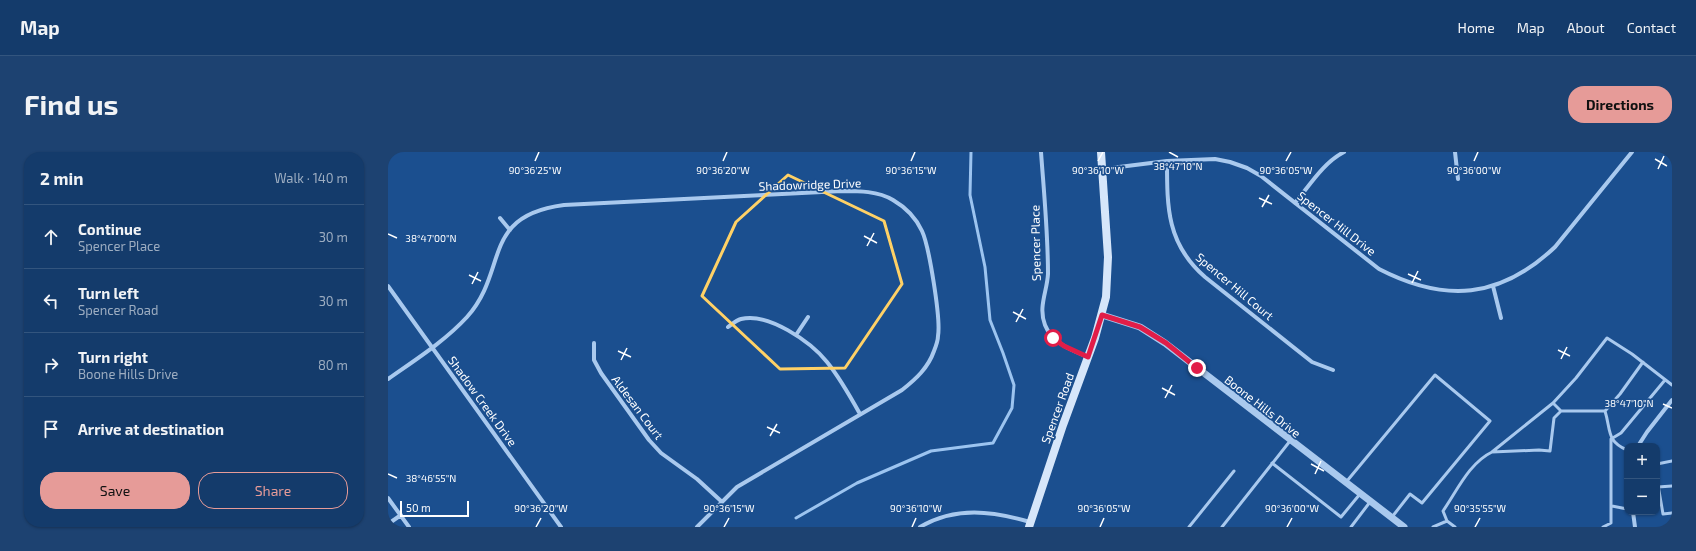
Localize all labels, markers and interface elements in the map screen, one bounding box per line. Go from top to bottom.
text: Map [20,16,60,39]
text: Home [1458,19,1495,36]
text: Map [1517,19,1545,36]
text: About [1567,19,1605,36]
text: Contact [1627,19,1676,36]
button: Directions [1568,86,1672,123]
text: Find us [24,87,118,121]
text: 38°47'10"N [1153,160,1203,172]
text: 90°36'25"W [509,164,562,176]
text: 90°36'20"W [696,164,750,176]
text: 90°36'15"W [885,164,937,176]
text: 90°36'10"W [1072,164,1124,176]
text: 90°36'05"W [1259,164,1313,176]
text: 90°36'00"W [1447,164,1501,176]
text: 2 min [40,168,83,188]
text: Walk · 140 m [274,170,348,186]
street label: Shadowridge Drive [758,175,862,193]
street label: Spencer Hill Drive [1295,188,1379,258]
street label: Spencer Place [1027,205,1043,281]
text: Continue [78,220,141,238]
icon: ahead [40,226,62,248]
text: 30 m [319,229,348,245]
text: 38°47'00"N [405,232,457,244]
text: Spencer Place [78,238,160,254]
street label: Spencer Hill Court [1193,249,1277,323]
text: Turn left [78,284,139,302]
icon: left [40,290,62,312]
text: 30 m [319,293,348,309]
text: Spencer Road [78,302,158,318]
route start [1044,329,1062,347]
text: Turn right [78,348,148,366]
street label: Shadow Creek Drive [446,353,520,449]
icon: right [40,354,62,376]
text: 80 m [318,357,348,373]
route end [1188,359,1206,377]
text: Boone Hills Drive [78,366,178,382]
street label: Spencer Road [1038,371,1076,445]
street label: Aldesan Court [609,372,667,442]
street label: Boone Hills Drive [1222,372,1304,440]
text: 38°47'10"N [1604,397,1654,409]
icon: arrive [40,418,62,440]
text: Arrive at destination [78,420,224,438]
map controls [1624,443,1660,515]
button: + [1624,443,1660,479]
button: Save [40,472,190,509]
button: Share [198,472,348,509]
text: 38°46'55"N [406,472,456,484]
button: − [1624,479,1660,515]
scale bar [400,499,469,518]
text: 50 m [406,501,431,514]
text: 90°36'20"W [514,502,568,514]
text: 90°36'15"W [703,502,755,514]
text: 90°36'10"W [890,502,942,514]
text: 90°36'05"W [1077,502,1131,514]
text: 90°36'00"W [1265,502,1319,514]
text: 90°35'55"W [1454,502,1507,514]

